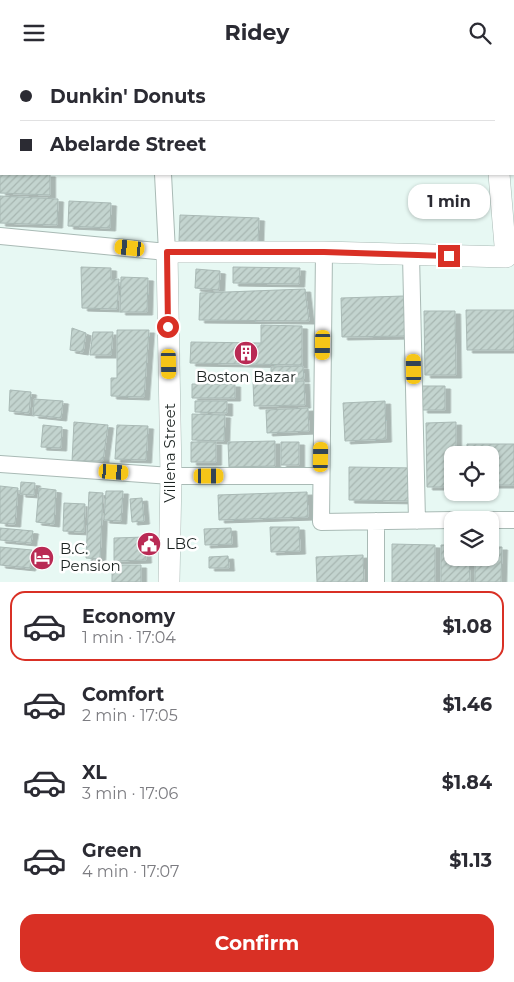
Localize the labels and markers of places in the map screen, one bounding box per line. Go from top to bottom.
building icon: Boston Bazar [233,340,259,366]
place label: Boston Bazar [196,367,296,386]
public building icon: LBC [136,531,162,557]
place label: LBC [166,534,197,553]
place label: B.C. Pension [60,539,121,575]
hotel icon: B.C. Pension [29,545,55,571]

